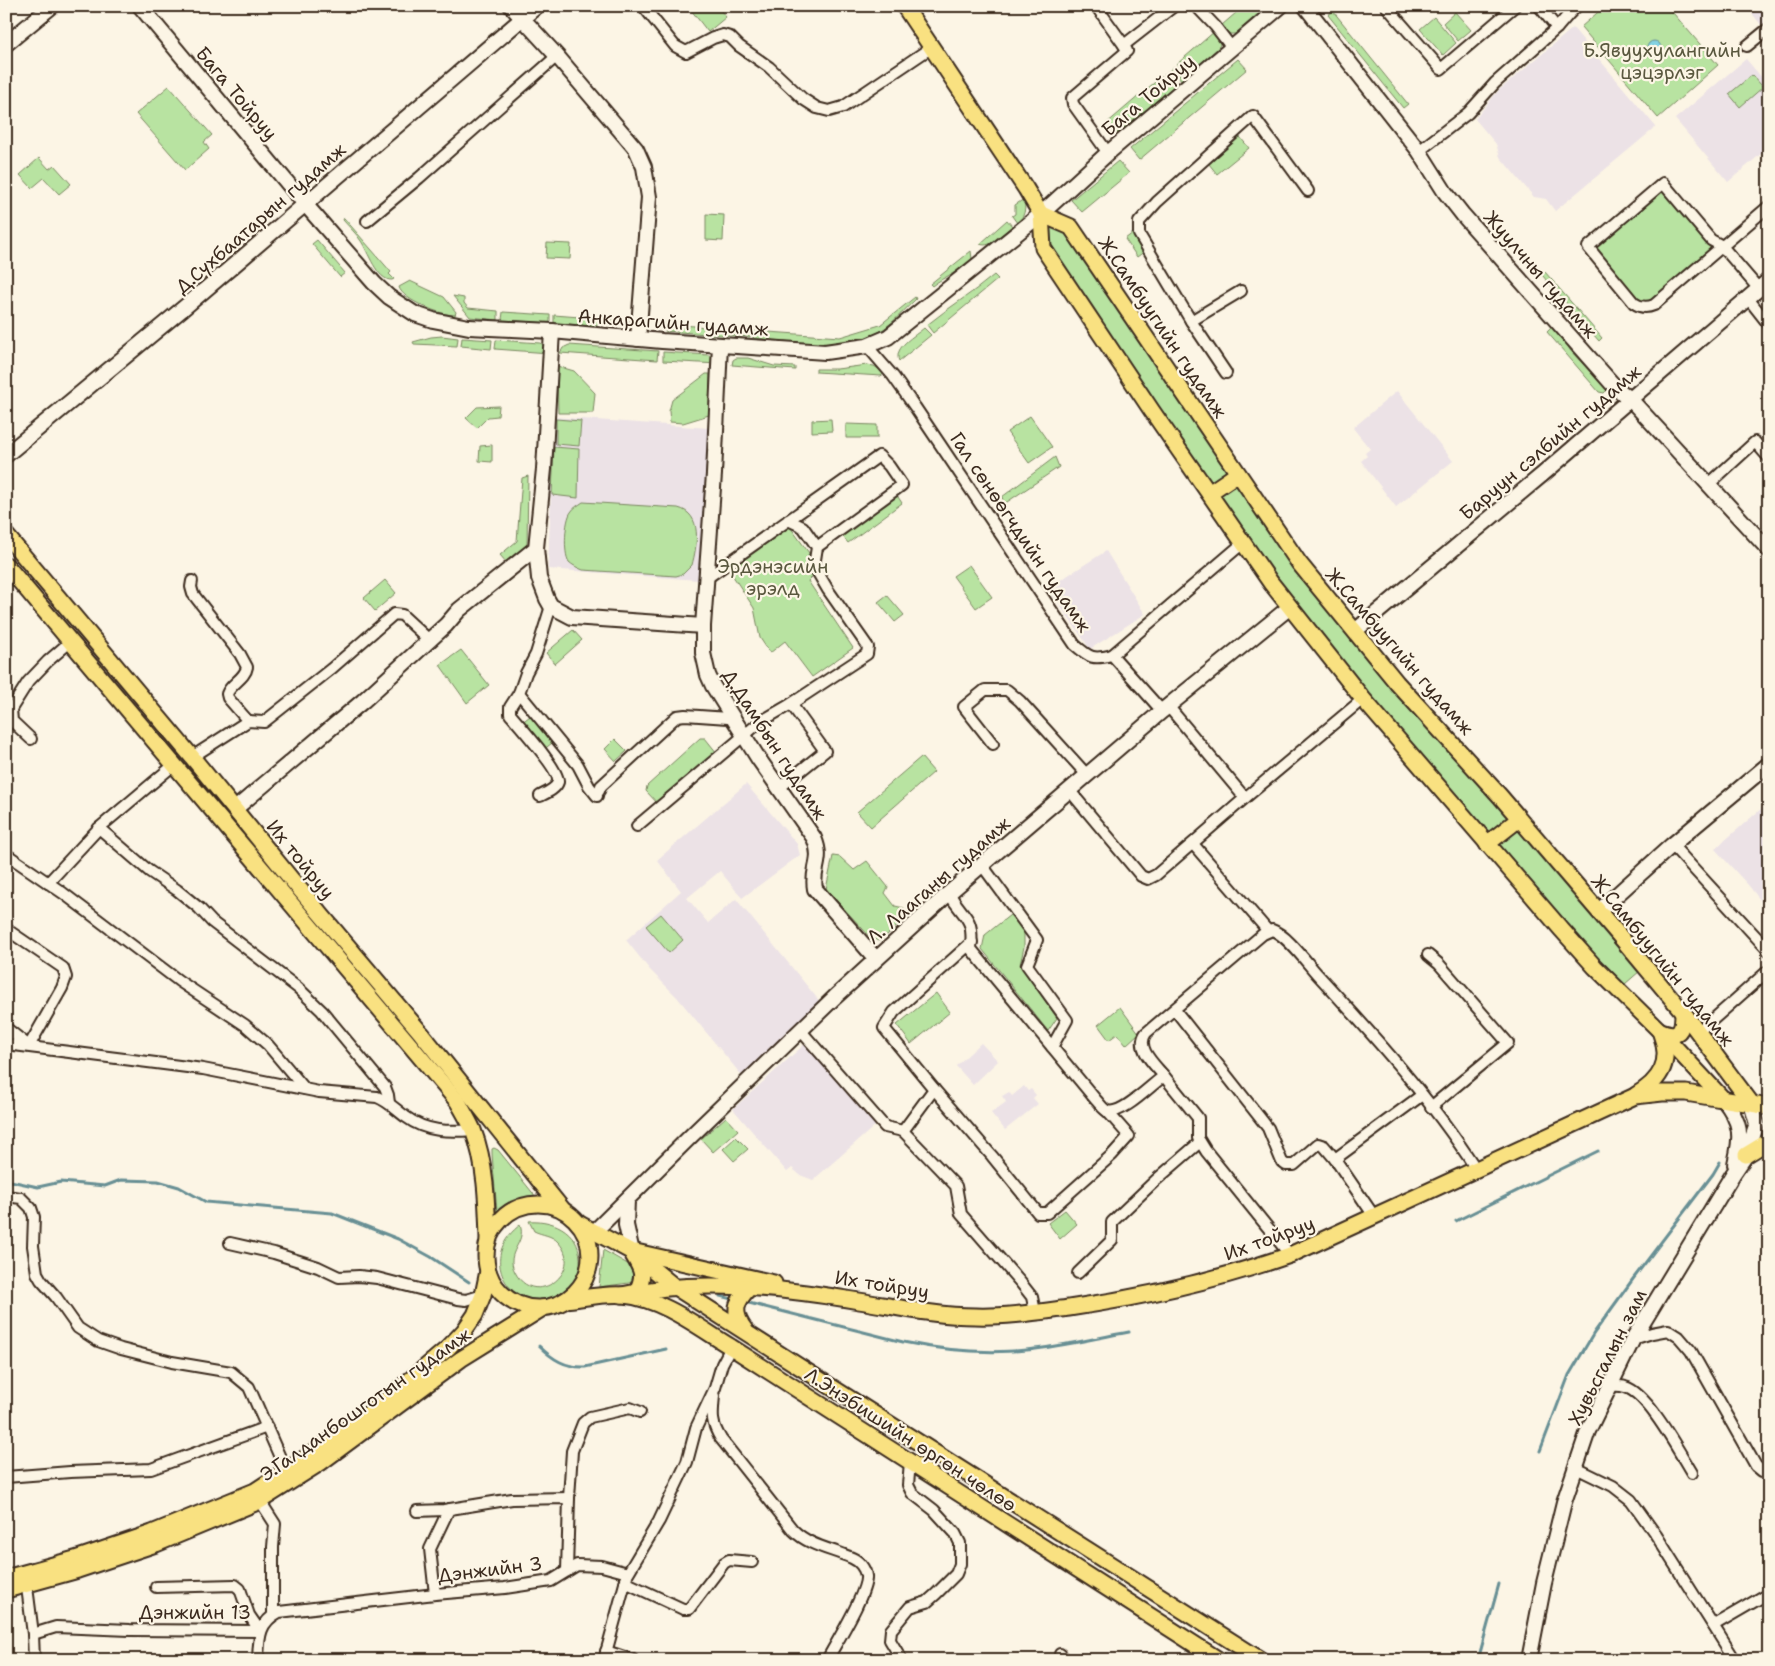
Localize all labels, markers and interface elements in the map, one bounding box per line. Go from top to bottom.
park label: Б.Явуухулангийн цэцэрлэг [1583,38,1741,85]
street label: Бага Тойруу [190,41,283,145]
street label: Бага Тойруу [1096,49,1200,142]
street label: Д.Сүхбаатарын гудамж [170,137,351,299]
street label: Жуулчны гудамж [1478,205,1603,343]
street label: Ж.Самбуугийн гудамж [1092,232,1233,423]
street label: Анкарагийн гудамж [577,303,769,342]
street label: Баруун сэлбийн гудамж [1454,359,1646,526]
street label: Гал сөнөөгчдийн гудамж [944,427,1097,637]
park label: Эрдэнэсийн эрэлд [718,554,828,601]
street label: Ж.Самбуугийн гудамж [1320,562,1479,740]
street label: Д.Дамбын гудамж [716,664,833,824]
street label: Л. Лааганы гудамж [861,811,1015,950]
street label: Их тойруу [261,814,340,904]
street label: Ж.Самбуугийн гудамж [1586,869,1740,1051]
street label: Их тойруу [1220,1210,1318,1266]
street label: Их тойруу [833,1265,931,1304]
street label: Хувьсгалын зам [1562,1285,1653,1429]
street label: Э.Галданбошготын гудамж [255,1322,475,1487]
street label: Л.Энэбишийн өргөн чөлөө [800,1361,1021,1517]
street label: Дэнжийн 3 [436,1551,544,1588]
street label: Дэнжийн 13 [139,1600,251,1625]

